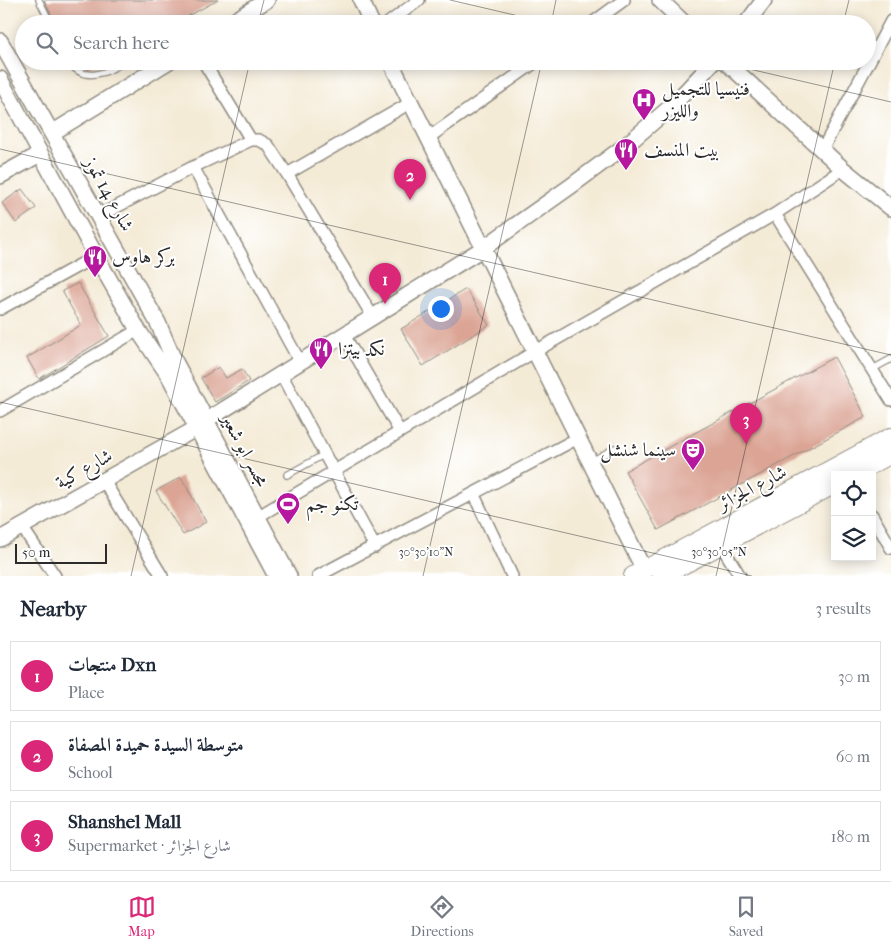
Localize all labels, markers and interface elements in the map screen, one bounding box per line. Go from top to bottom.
search box [15,15,876,70]
icon: search [33,29,61,57]
text: Search here [73,32,169,54]
place label: فنيسيا للتجميل والليزر [660,78,750,122]
hospital icon: فنيسيا للتجميل والليزر [631,87,657,121]
restaurant icon: بيت المنسف [613,137,639,171]
place label: بيت المنسف [644,139,719,161]
street label: شارع 14 تموز [75,151,138,237]
pin: 2 [394,159,426,200]
restaurant icon: بركر هاوس [82,244,108,278]
place label: بركر هاوس [112,246,176,268]
pin: 1 [369,263,401,304]
your location [428,296,454,322]
restaurant icon: نكد بيتزا [308,336,334,370]
place label: نكد بيتزا [338,338,385,360]
pin: 3 [730,403,762,444]
street label: مجسر ابو شعير [215,408,274,491]
theatre icon: سينما شنشل [680,437,706,471]
place label: سينما شنشل [600,439,676,463]
street label: شارع كية [52,444,118,497]
street label: شارع الجزائر [712,461,792,520]
map controls [831,471,876,561]
button: locate [831,471,876,516]
sports icon: تكنو جم [275,491,301,525]
place label: تكنو جم [306,493,359,522]
button: layers [831,516,876,561]
scale bar [15,541,108,564]
text: 50 m [22,544,50,561]
text: 30°30'10"N [399,545,453,559]
text: 30°30'05"N [691,545,747,559]
text: Nearby [20,597,86,621]
text: 3 results [815,599,871,618]
text: منتجات Dxn [68,654,156,676]
text: 1 [34,667,40,686]
text: 30 m [838,667,870,686]
text: Place [68,683,104,702]
text: متوسطة السيدة حميدة المصفاة [68,734,244,756]
text: 2 [33,747,41,766]
text: 60 m [836,747,870,766]
text: School [68,763,113,782]
text: Shanshel Mall [68,811,181,833]
text: 3 [34,827,40,846]
text: 180 m [831,827,870,846]
text: Supermarket · شارع الجزائر [68,836,231,855]
tab: Map [128,893,156,940]
tab: Directions [411,893,474,940]
tab: Saved [729,893,763,940]

